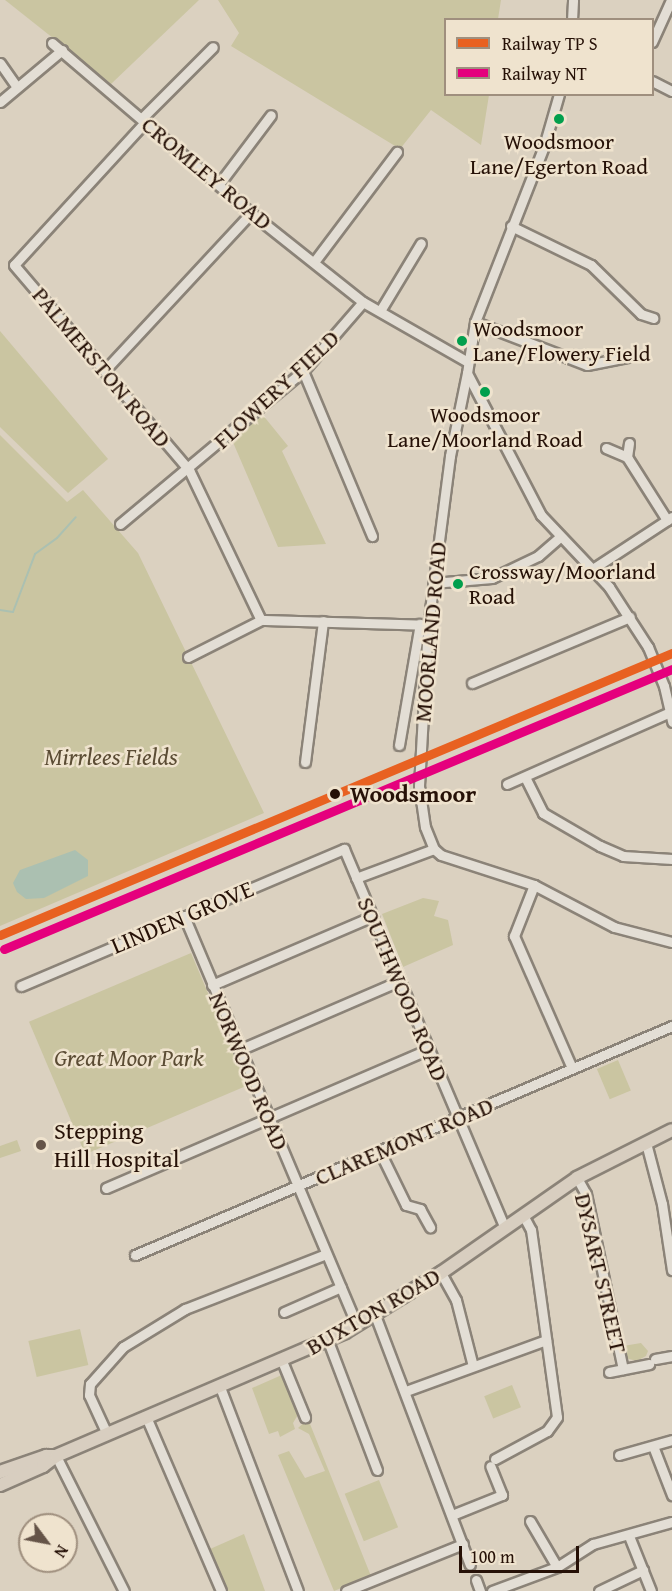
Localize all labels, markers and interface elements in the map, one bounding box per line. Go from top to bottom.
legend [444,18,654,96]
text: Railway TP S [502,30,597,57]
text: Railway NT [502,60,587,87]
street label: CROMLEY ROAD [136,110,278,236]
marker: Woodsmoor Lane/Egerton Road [553,113,565,125]
place label: Woodsmoor Lane/Egerton Road [470,128,648,180]
street label: PALMERSTON ROAD [26,281,178,453]
place label: Woodsmoor Lane/Flowery Field [473,315,650,366]
street label: FLOWERY FIELD [207,323,345,455]
marker: Woodsmoor Lane/Flowery Field [456,335,468,347]
marker: Woodsmoor Lane/Moorland Road [479,386,491,398]
place label: Woodsmoor Lane/Moorland Road [387,401,583,452]
street label: MOORLAND ROAD [408,540,452,724]
place label: Crossway/Moorland Road [469,558,656,610]
marker: Crossway/Moorland Road [452,578,464,590]
park label: Mirrlees Fields [44,743,178,771]
place label: Woodsmoor [350,780,476,808]
marker: Woodsmoor [325,784,345,804]
street label: LINDEN GROVE [106,874,258,960]
street label: SOUTHWOOD ROAD [351,893,455,1085]
street label: NORWOOD ROAD [203,988,295,1154]
park label: Great Moor Park [54,1044,204,1072]
street label: CLAREMONT ROAD [311,1090,497,1192]
place label: Stepping Hill Hospital [54,1117,179,1173]
marker: Stepping Hill Hospital [32,1136,50,1154]
street label: DYSART STREET [569,1190,633,1356]
street label: BUXTON ROAD [301,1261,445,1361]
north arrow [18,1513,78,1573]
scale bar [462,1534,582,1572]
text: N [49,1541,75,1562]
text: 100 m [470,1543,515,1570]

